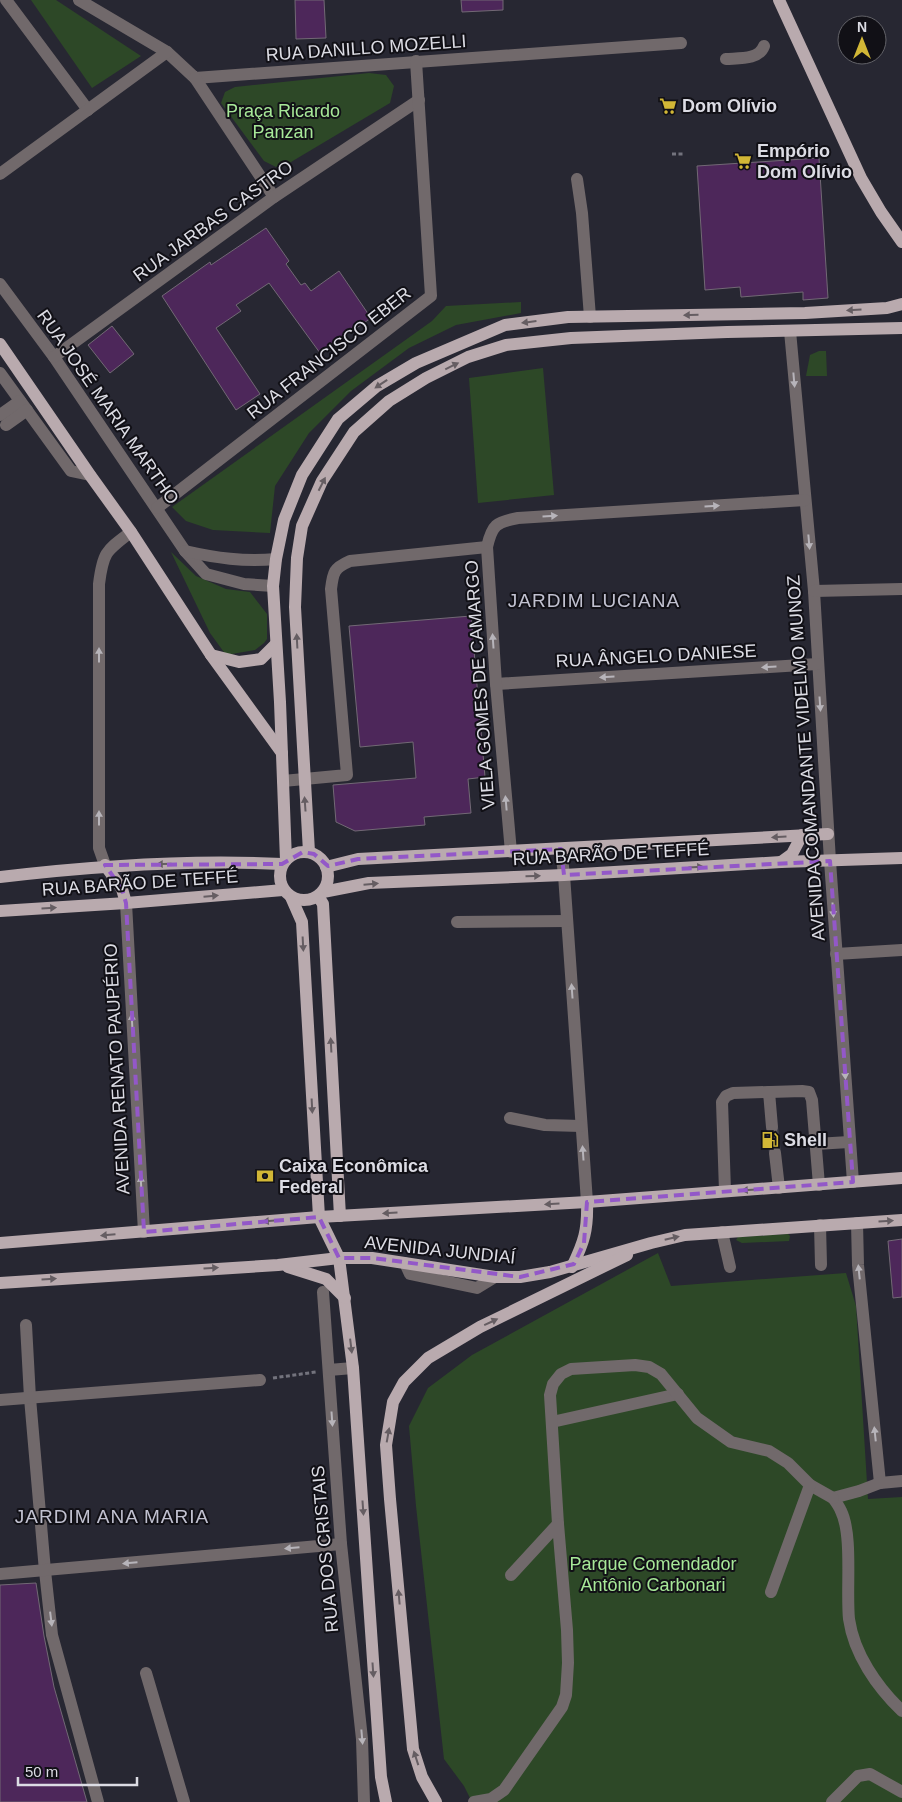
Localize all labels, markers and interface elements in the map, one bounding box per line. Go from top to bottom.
north arrow [837,15,887,65]
text: N [857,19,867,35]
street label: RUA DANILLO MOZELLI [265,31,467,65]
supermarket icon: Dom Olívio [658,96,678,116]
place label: Dom Olívio [682,96,777,116]
park label: Praça Ricardo Panzan [226,101,340,142]
place label: Empório Dom Olívio [757,141,852,182]
supermarket icon: Empório Dom Olívio [733,151,753,171]
street label: RUA JARBAS CASTRO [129,156,297,286]
street label: RUA FRANCISCO EBER [243,283,415,423]
street label: RUA JOSÉ MARIA MARTHO [33,306,183,508]
one-way arrow [846,307,862,315]
one-way arrow [683,311,699,319]
one-way arrow [521,318,537,326]
one-way arrow [445,361,459,369]
one-way arrow [790,372,798,388]
one-way arrow [374,379,387,389]
one-way arrow [318,476,326,491]
one-way arrow [705,501,721,509]
one-way arrow [542,511,558,519]
one-way arrow [805,534,813,550]
street label: VIELA GOMES DE CAMARGO [461,560,499,810]
street label: AVENIDA COMANDANTE VIDELMO MUNOZ [783,574,829,942]
district label: JARDIM LUCIANA [508,590,680,611]
one-way arrow [292,633,300,649]
one-way arrow [489,633,497,649]
street label: RUA ÂNGELO DANIESE [555,641,757,671]
one-way arrow [95,647,103,663]
one-way arrow [760,664,776,672]
one-way arrow [598,673,614,681]
one-way arrow [816,696,824,712]
one-way arrow [301,795,309,811]
one-way arrow [502,795,510,811]
one-way arrow [95,810,103,826]
one-way arrow [771,833,787,841]
street label: RUA BARÃO DE TEFFÉ [512,838,710,869]
one-way arrow [155,861,171,869]
one-way arrow [688,863,704,871]
street label: RUA BARÃO DE TEFFÉ [41,865,239,900]
one-way arrow [526,872,542,880]
one-way arrow [363,879,379,887]
one-way arrow [203,892,219,900]
one-way arrow [830,902,838,918]
one-way arrow [41,903,57,911]
one-way arrow [300,936,308,952]
street label: AVENIDA RENATO PAUPÉRIO [100,943,134,1195]
one-way arrow [568,983,576,999]
one-way arrow [128,1013,136,1029]
one-way arrow [326,1037,334,1053]
one-way arrow [841,1064,849,1080]
one-way arrow [309,1098,317,1114]
fuel station icon: Shell [760,1130,780,1150]
place label: Shell [784,1130,827,1150]
one-way arrow [579,1145,587,1161]
place label: Caixa Econômica Federal [279,1156,429,1197]
bank icon: Caixa Econômica Federal [255,1166,275,1186]
one-way arrow [137,1175,145,1191]
one-way arrow [740,1186,756,1194]
one-way arrow [543,1200,559,1208]
one-way arrow [381,1210,397,1218]
one-way arrow [262,1217,278,1225]
one-way arrow [878,1217,894,1225]
one-way arrow [100,1231,116,1239]
street label: AVENIDA JUNDIAÍ [364,1232,516,1268]
one-way arrow [664,1234,679,1242]
one-way arrow [203,1264,219,1272]
one-way arrow [855,1264,863,1280]
one-way arrow [41,1275,57,1283]
one-way arrow [484,1318,498,1326]
one-way arrow [347,1339,355,1355]
one-way arrow [329,1411,337,1427]
one-way arrow [384,1426,392,1442]
one-way arrow [871,1426,879,1442]
street label: RUA DOS CRISTAIS [308,1465,342,1633]
one-way arrow [359,1501,367,1517]
district label: JARDIM ANA MARIA [15,1506,209,1527]
one-way arrow [284,1544,300,1552]
park label: Parque Comendador Antônio Carbonari [569,1554,737,1595]
one-way arrow [122,1559,138,1567]
one-way arrow [394,1588,402,1604]
one-way arrow [47,1611,55,1627]
one-way arrow [370,1663,378,1679]
one-way arrow [358,1730,366,1746]
one-way arrow [411,1750,419,1765]
scale bar [18,1754,136,1786]
text: 50 m [25,1763,58,1780]

